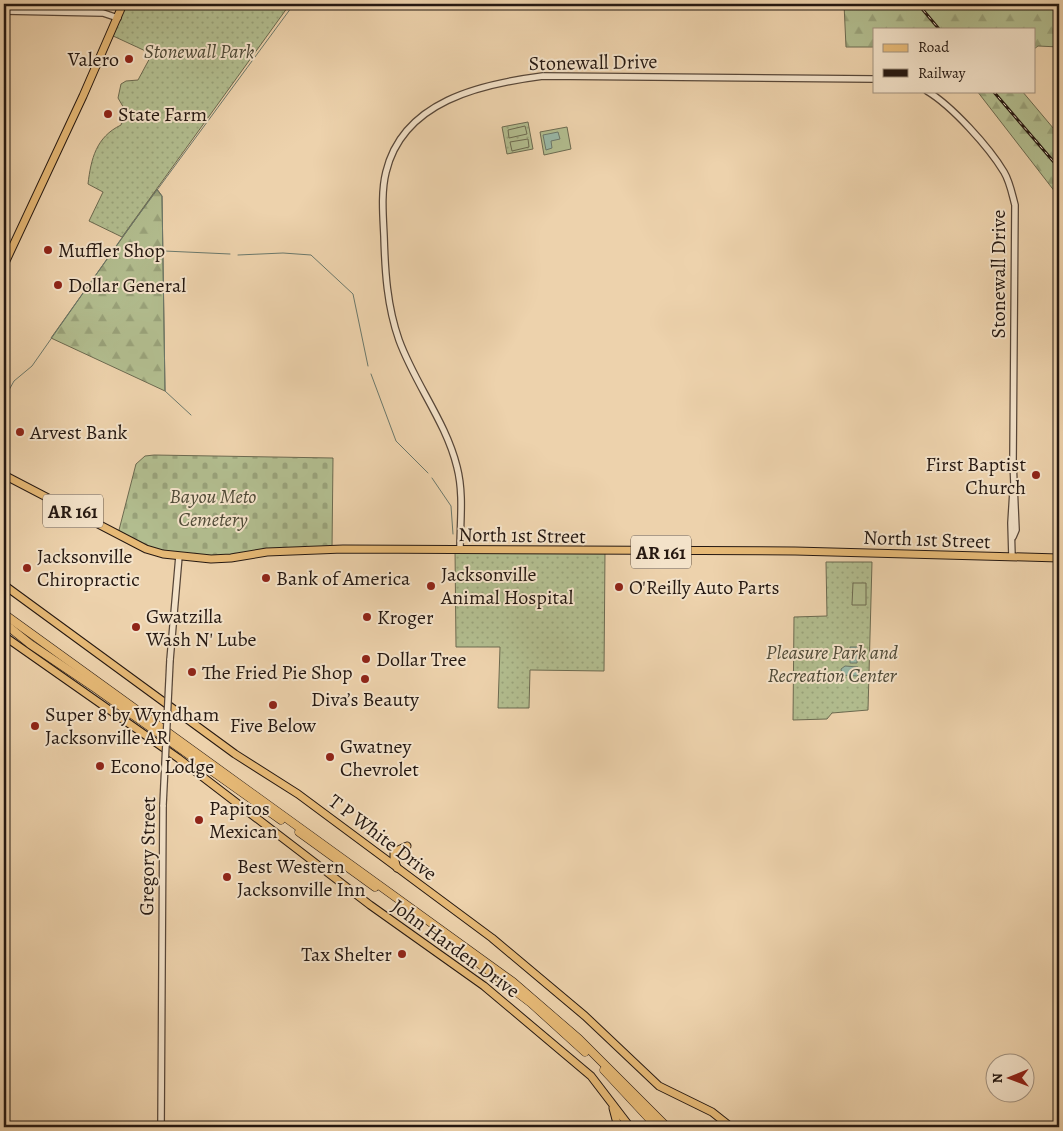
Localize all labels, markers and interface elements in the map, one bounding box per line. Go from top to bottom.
legend [873,28,1036,92]
text: Road [918,37,950,57]
park label: Stonewall Park [144,38,254,65]
place label: Valero [67,46,119,73]
street label: Stonewall Drive [528,48,658,77]
marker: Valero [123,53,135,65]
text: Railway [918,63,966,83]
place label: State Farm [118,101,207,128]
marker: State Farm [102,108,114,120]
street label: Stonewall Drive [985,210,1012,338]
place label: Muffler Shop [58,237,165,264]
marker: Muffler Shop [42,244,54,256]
place label: Dollar General [68,272,186,299]
marker: Dollar General [52,279,64,291]
place label: Arvest Bank [29,419,128,446]
marker: Arvest Bank [14,426,26,438]
place label: First Baptist Church [926,451,1026,501]
marker: First Baptist Church [1030,469,1042,481]
park label: Bayou Meto Cemetery [170,483,256,533]
road number: AR 161 [43,494,103,528]
street label: North 1st Street [458,521,586,550]
street label: North 1st Street [863,524,992,555]
road number: AR 161 [631,536,691,568]
place label: Jacksonville Chiropractic [37,543,140,593]
place label: Jacksonville Animal Hospital [440,561,573,611]
marker: Jacksonville Chiropractic [21,562,33,574]
place label: Bank of America [276,565,411,592]
marker: Bank of America [260,572,272,584]
place label: O'Reilly Auto Parts [629,574,779,601]
marker: Jacksonville Animal Hospital [425,580,437,592]
marker: O'Reilly Auto Parts [613,581,625,593]
place label: Gwatzilla Wash N' Lube [145,603,257,653]
place label: Kroger [377,604,434,631]
marker: Kroger [361,611,373,623]
marker: Gwatzilla Wash N' Lube [130,621,142,633]
park label: Pleasure Park and Recreation Center [766,639,899,689]
place label: Dollar Tree [376,646,466,673]
marker: Dollar Tree [360,653,372,665]
place label: The Fried Pie Shop [202,659,353,686]
marker: The Fried Pie Shop [186,666,198,678]
marker: Diva’s Beauty [359,673,371,685]
place label: Diva’s Beauty [311,686,420,713]
marker: Five Below [267,699,279,711]
place label: Super 8 by Wyndham Jacksonville AR [45,701,220,751]
place label: Five Below [230,712,317,739]
marker: Super 8 by Wyndham Jacksonville AR [29,720,41,732]
place label: Gwatney Chevrolet [340,733,419,783]
marker: Gwatney Chevrolet [324,751,336,763]
place label: Econo Lodge [110,753,214,780]
marker: Econo Lodge [94,760,106,772]
street label: T P White Drive [323,788,442,887]
place label: Papitos Mexican [209,795,278,845]
street label: Gregory Street [133,796,162,916]
marker: Papitos Mexican [193,814,205,826]
place label: Best Western Jacksonville Inn [237,853,365,903]
marker: Best Western Jacksonville Inn [221,871,233,883]
street label: John Harden Drive [386,893,525,1004]
place label: Tax Shelter [301,941,392,968]
marker: Tax Shelter [396,948,408,960]
north arrow [986,1054,1036,1104]
text: N [988,1073,1007,1083]

